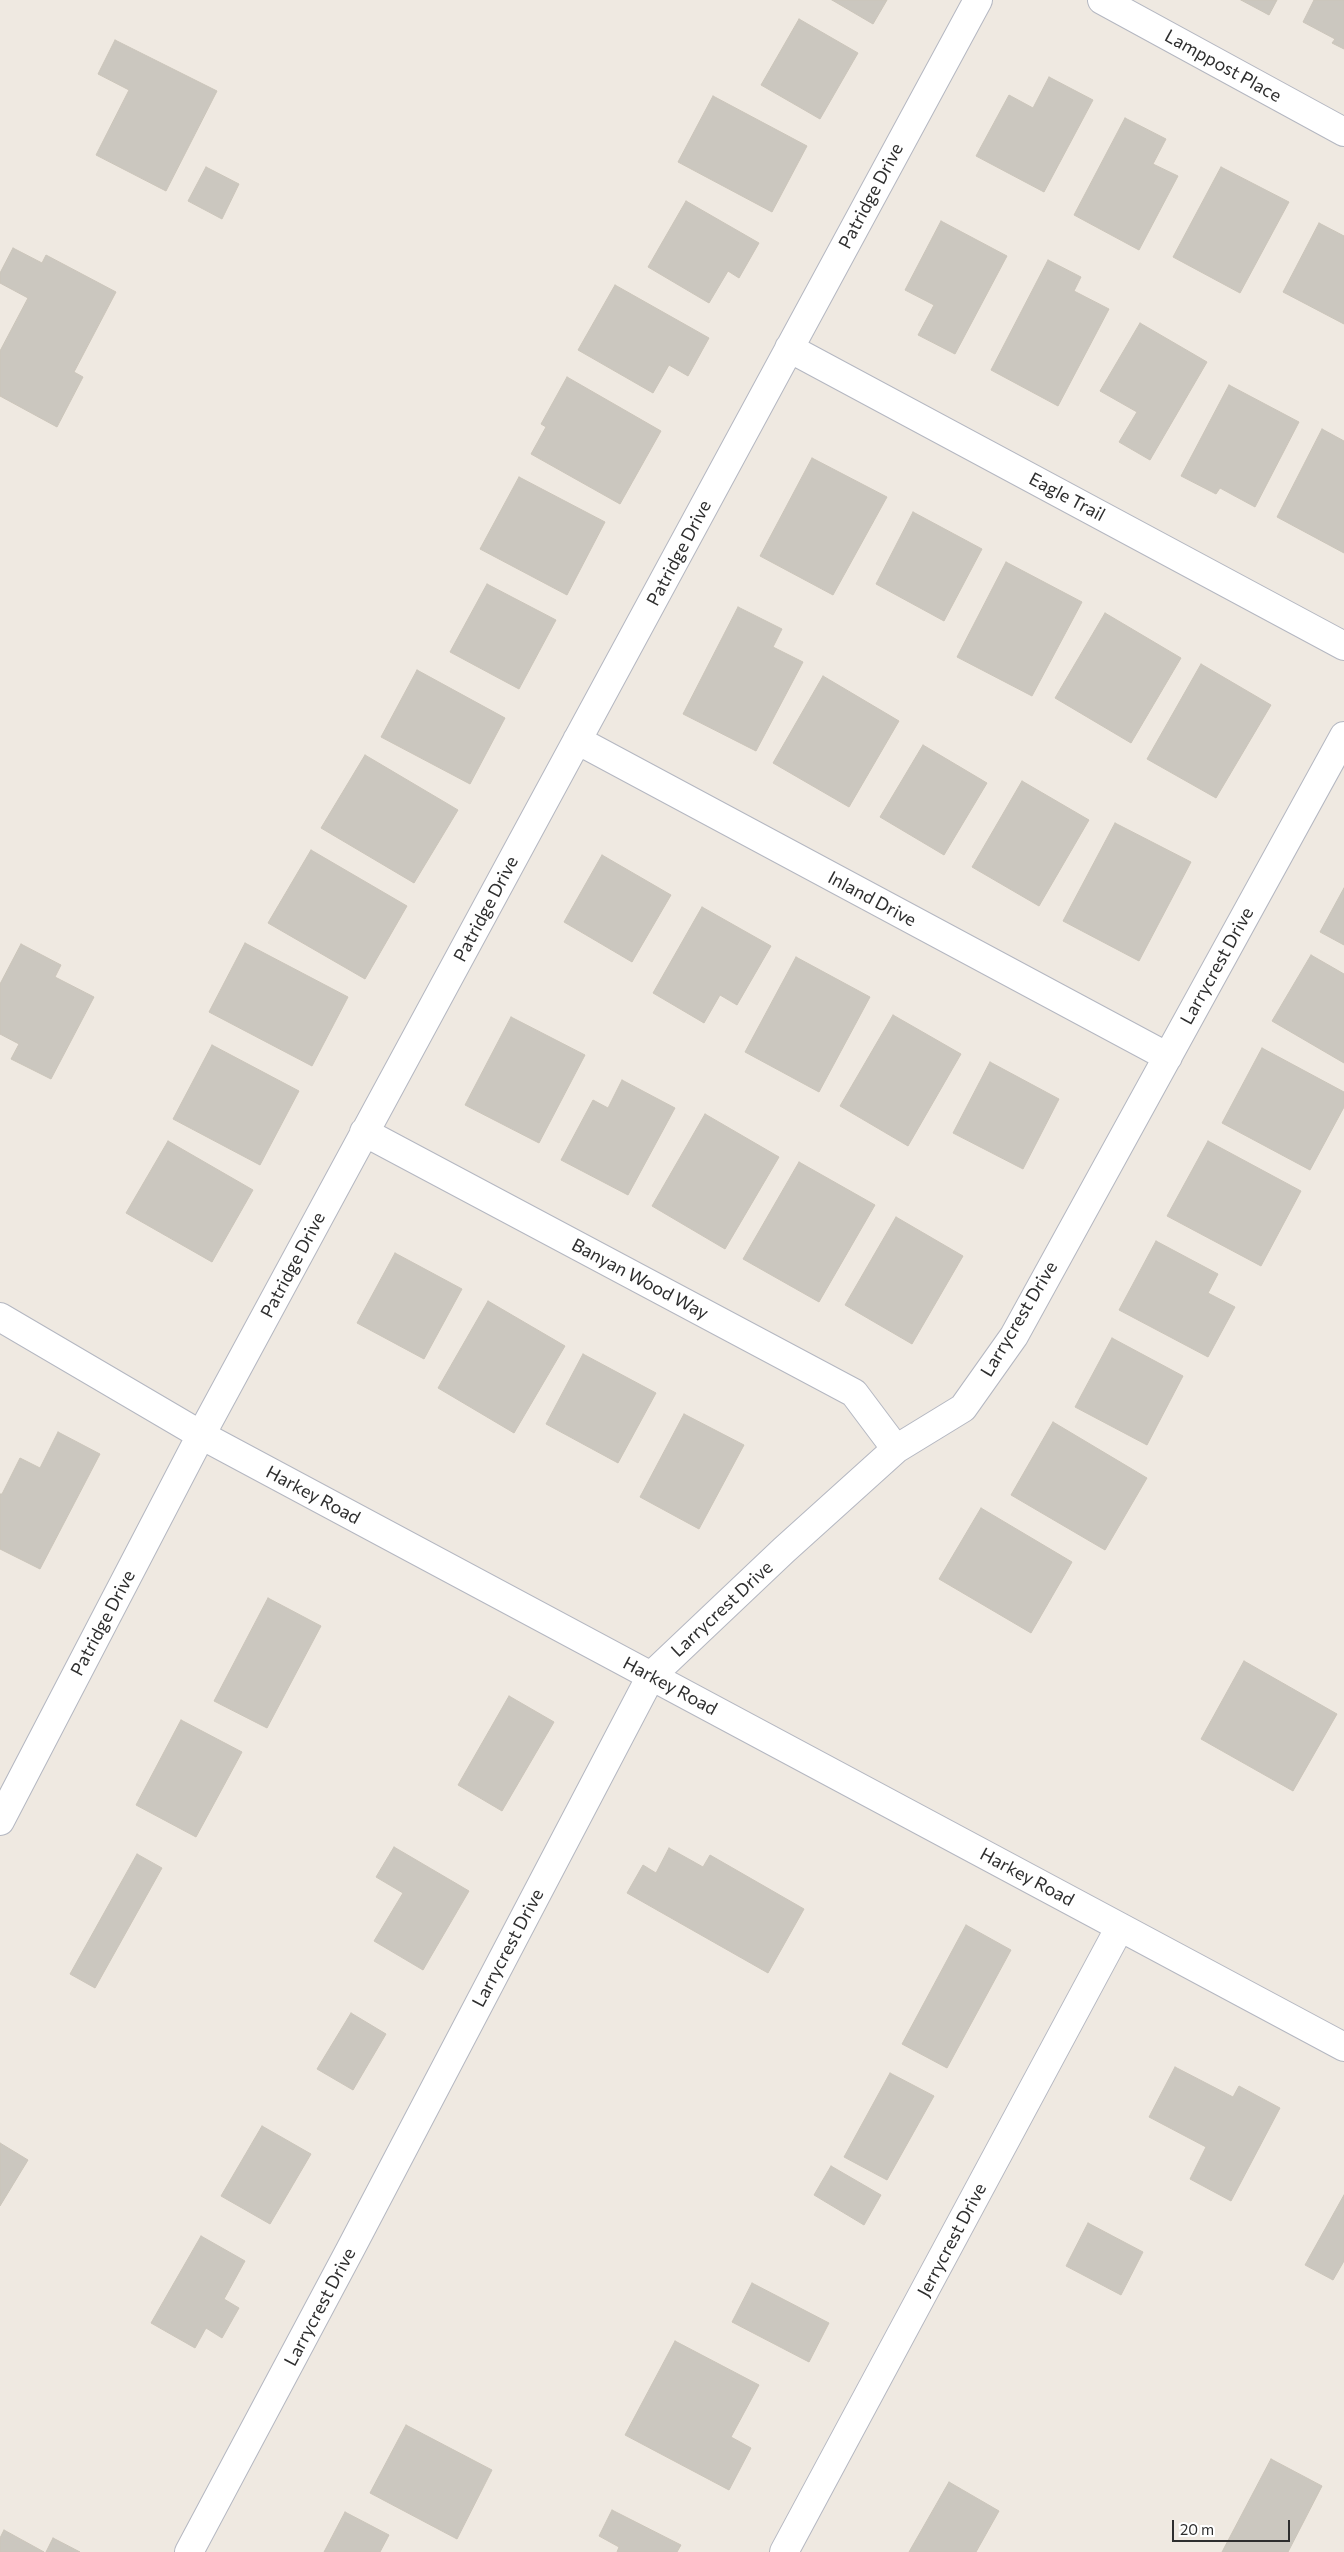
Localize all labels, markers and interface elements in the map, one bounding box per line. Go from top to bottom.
street label: Lamppost Place [1161,25,1285,107]
street label: Patridge Drive [834,140,908,252]
street label: Eagle Trail [1025,468,1109,526]
street label: Patridge Drive [642,497,716,609]
street label: Patridge Drive [449,853,523,965]
street label: Inland Drive [824,867,920,931]
street label: Larrycrest Drive [1176,904,1258,1028]
street label: Patridge Drive [256,1209,330,1321]
street label: Banyan Wood Way [568,1234,712,1324]
street label: Larrycrest Drive [976,1257,1062,1381]
street label: Harkey Road [262,1461,364,1529]
street label: Larrycrest Drive [667,1556,777,1662]
street label: Patridge Drive [66,1567,140,1679]
street label: Harkey Road [619,1652,721,1720]
street label: Harkey Road [976,1843,1078,1911]
street label: Larrycrest Drive [468,1885,548,2011]
street label: Jerrycrest Drive [913,2179,991,2301]
street label: Larrycrest Drive [280,2244,360,2370]
scale bar [1174,2510,1292,2542]
text: 20 m [1180,2520,1214,2538]

